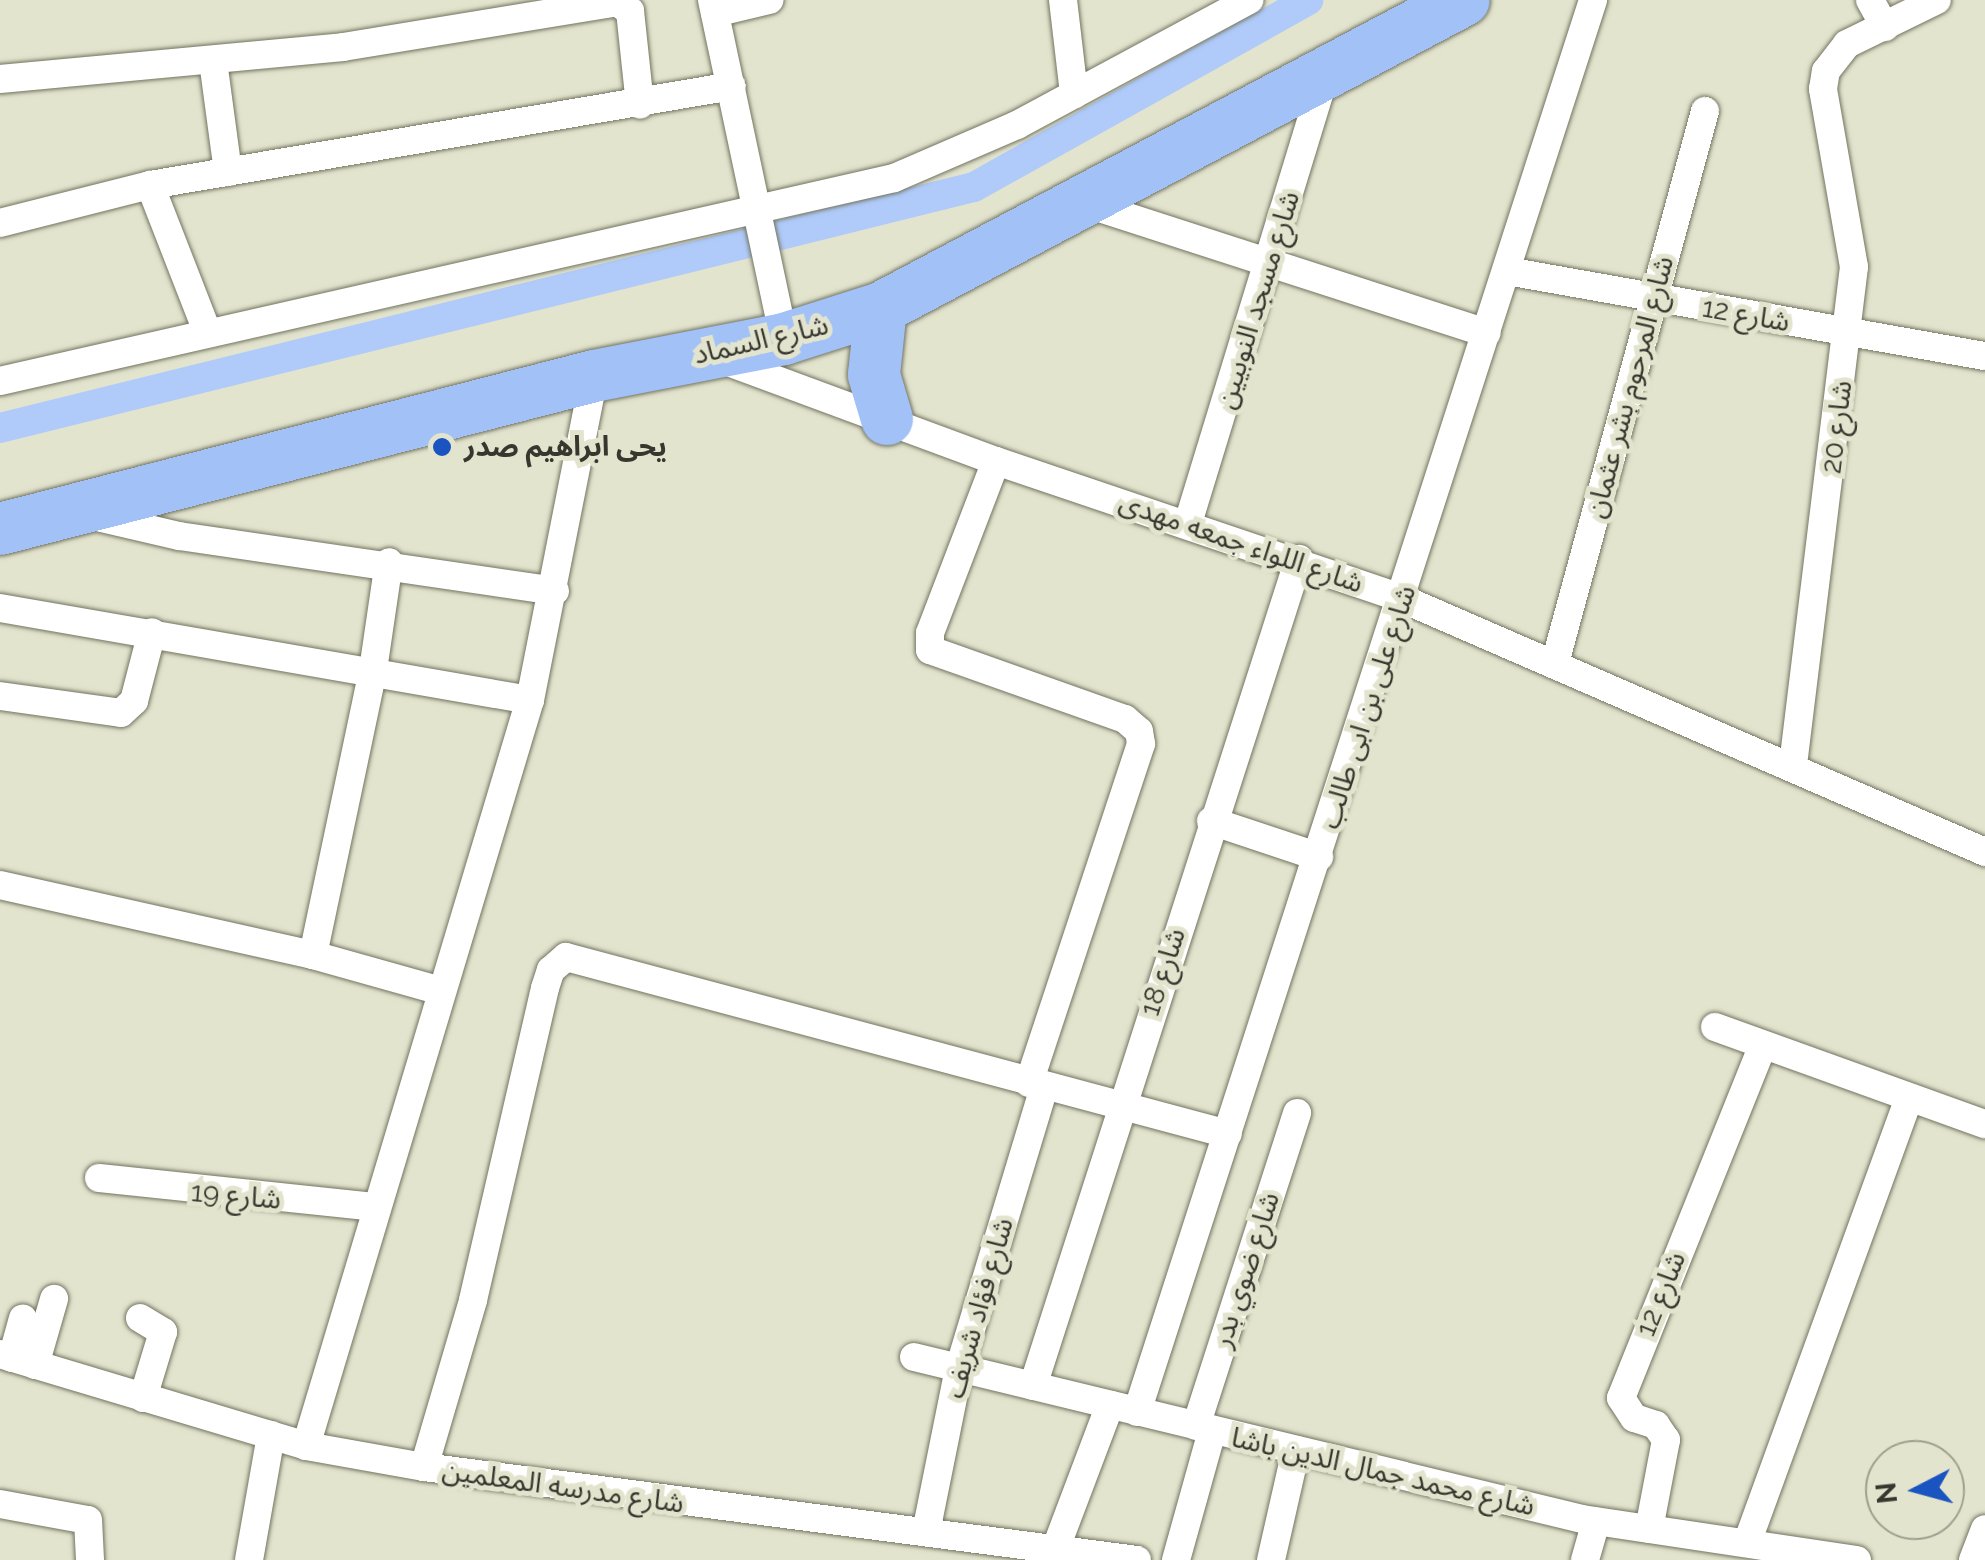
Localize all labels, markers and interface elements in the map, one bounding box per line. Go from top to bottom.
street label: شارع مسجد النوبيين [1209,187,1307,413]
street label: شارع المرحوم بشر عثمان [1579,252,1681,522]
street label: شارع 12 [1700,291,1792,339]
street label: شارع السماد [690,308,832,372]
street label: شارع 20 [1815,379,1859,475]
place label: يحى ابراهيم صدر [464,430,667,464]
marker: يحى ابراهيم صدر [429,434,455,460]
street label: شارع اللواء جمعه مهدى [1115,485,1367,601]
street label: شارع على بن ابى طالب [1313,581,1423,833]
street label: شارع 18 [1133,924,1193,1020]
street label: شارع 19 [190,1175,282,1217]
street label: شارع ضوي بدر [1205,1188,1287,1352]
street label: شارع فؤاد شريف [937,1214,1021,1402]
street label: شارع 12 [1629,1247,1693,1341]
street label: شارع محمد جمال الدين باشا [1228,1421,1538,1523]
north arrow [1865,1440,1965,1540]
street label: شارع مدرسه المعلمين [440,1453,686,1521]
text: N [1869,1481,1904,1505]

